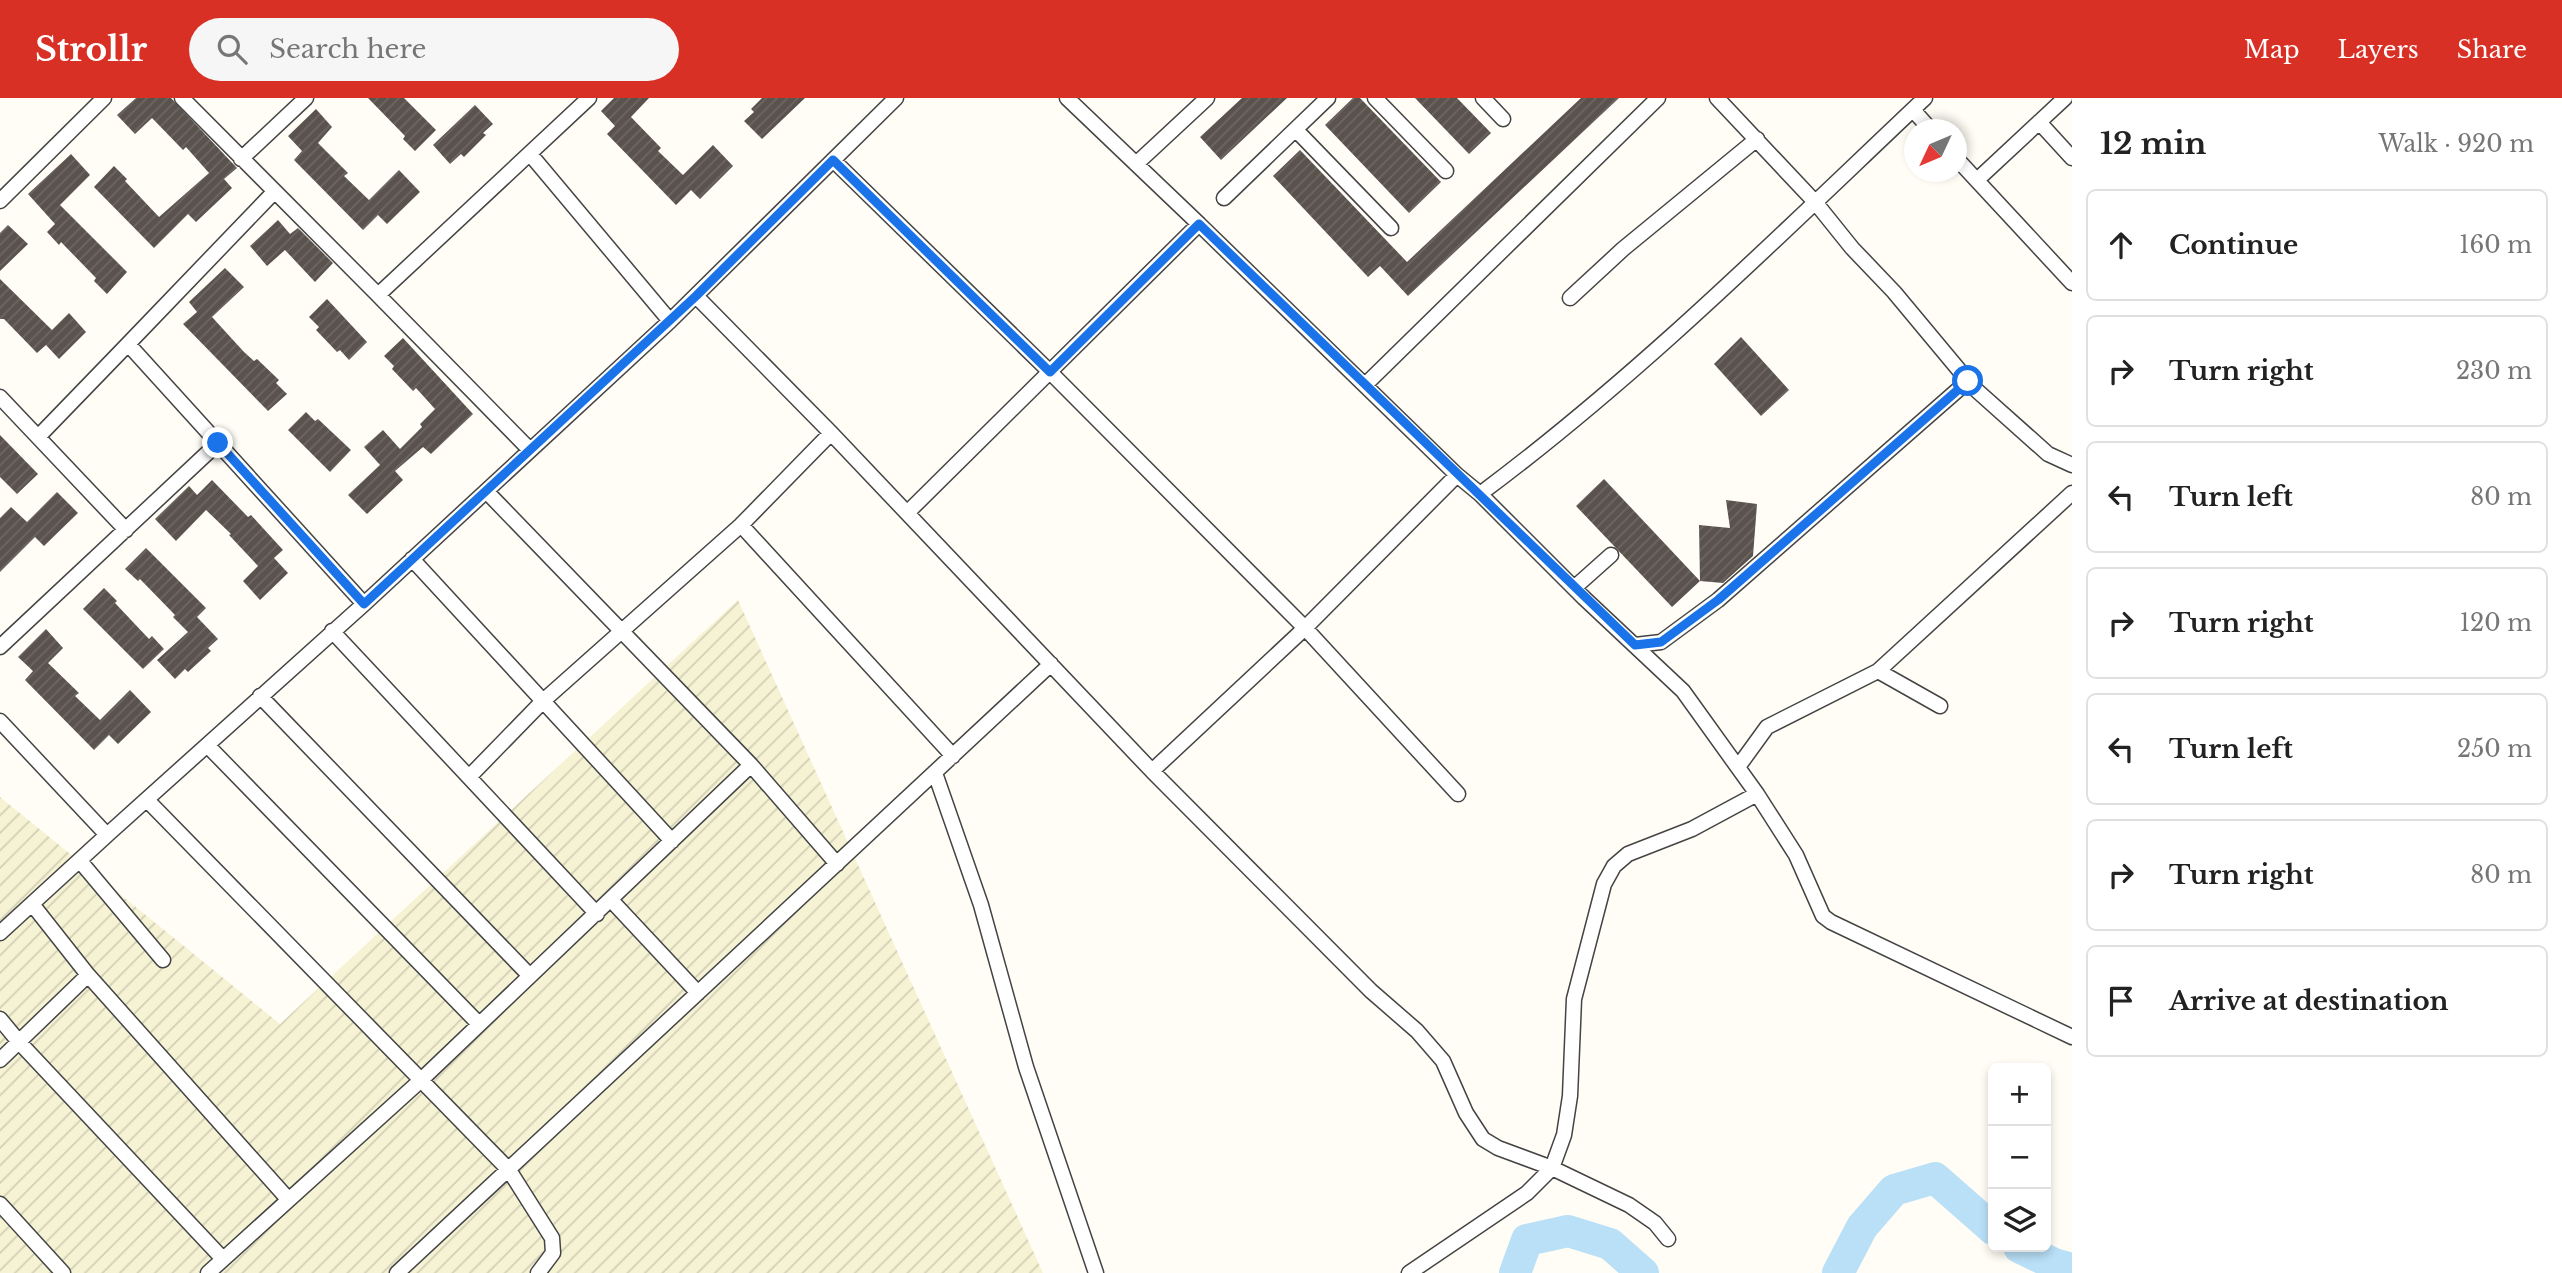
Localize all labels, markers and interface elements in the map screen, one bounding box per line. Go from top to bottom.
search box [189,18,679,81]
text: Strollr [35,29,147,70]
icon: search [213,30,251,68]
text: Search here [269,33,426,65]
text: Map [2244,35,2300,64]
text: Layers [2338,35,2419,64]
text: Share [2457,35,2527,64]
north arrow [1904,119,1967,182]
text: 12 min [2100,125,2206,162]
text: Walk · 920 m [2378,130,2534,158]
icon: ahead [2102,226,2140,264]
text: Continue [2169,229,2298,261]
text: 160 m [2459,231,2532,259]
icon: right [2102,352,2140,390]
text: Turn right [2169,355,2314,387]
text: 230 m [2456,357,2532,385]
route start [1952,365,1983,396]
route end [202,427,233,458]
icon: left [2102,478,2140,516]
text: Turn left [2169,481,2293,513]
text: 80 m [2470,483,2532,511]
icon: right [2102,604,2140,642]
text: Turn right [2169,607,2314,639]
text: 120 m [2460,609,2532,637]
icon: left [2102,730,2140,768]
text: Turn left [2169,733,2293,765]
text: 250 m [2457,735,2532,763]
icon: right [2102,856,2140,894]
text: Turn right [2169,859,2314,891]
text: 80 m [2470,861,2532,889]
icon: arrive [2102,982,2140,1020]
text: Arrive at destination [2169,985,2449,1017]
map controls [1988,1063,2051,1252]
button: + [1988,1063,2051,1126]
button: − [1988,1126,2051,1189]
button: layers [1988,1189,2051,1252]

